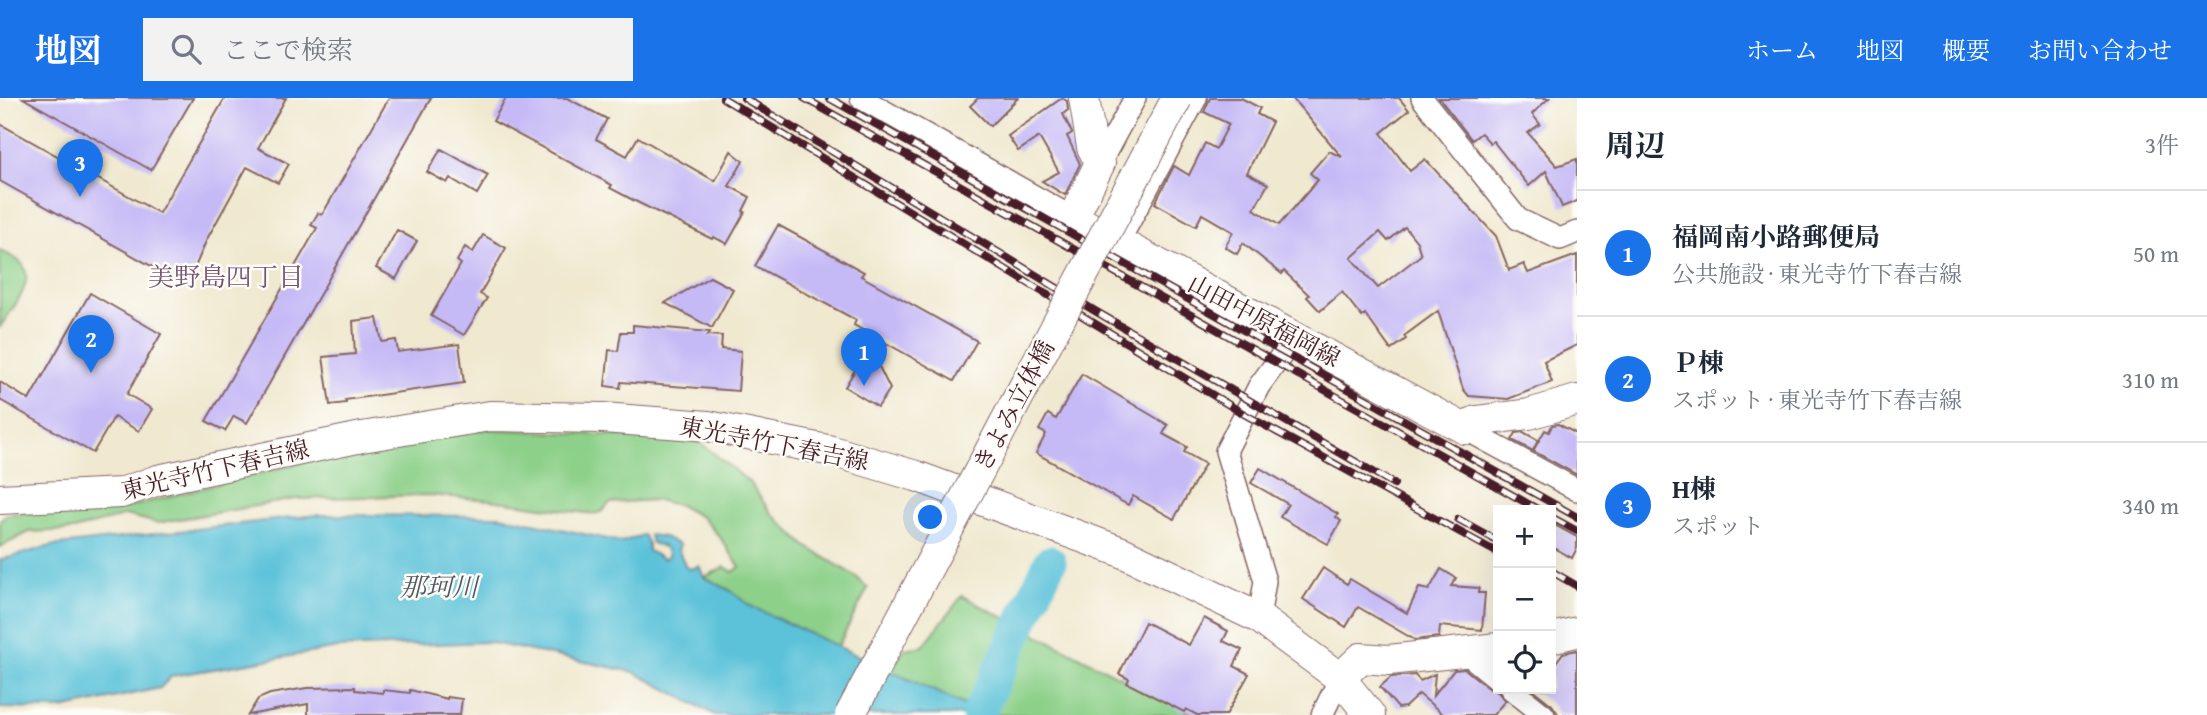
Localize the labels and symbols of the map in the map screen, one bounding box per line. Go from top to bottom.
pin: 3 [57,139,103,197]
district label: 美野島四丁目 [148,257,304,296]
street label: 山田中原福岡線 [1182,266,1347,375]
pin: 2 [68,315,114,373]
pin: 1 [841,328,887,386]
street label: きよみ立体橋 [964,334,1063,478]
street label: 東光寺竹下春吉線 [677,408,872,479]
street label: 東光寺竹下春吉線 [117,431,312,508]
your location [913,500,947,534]
water label: 那珂川 [400,567,481,606]

